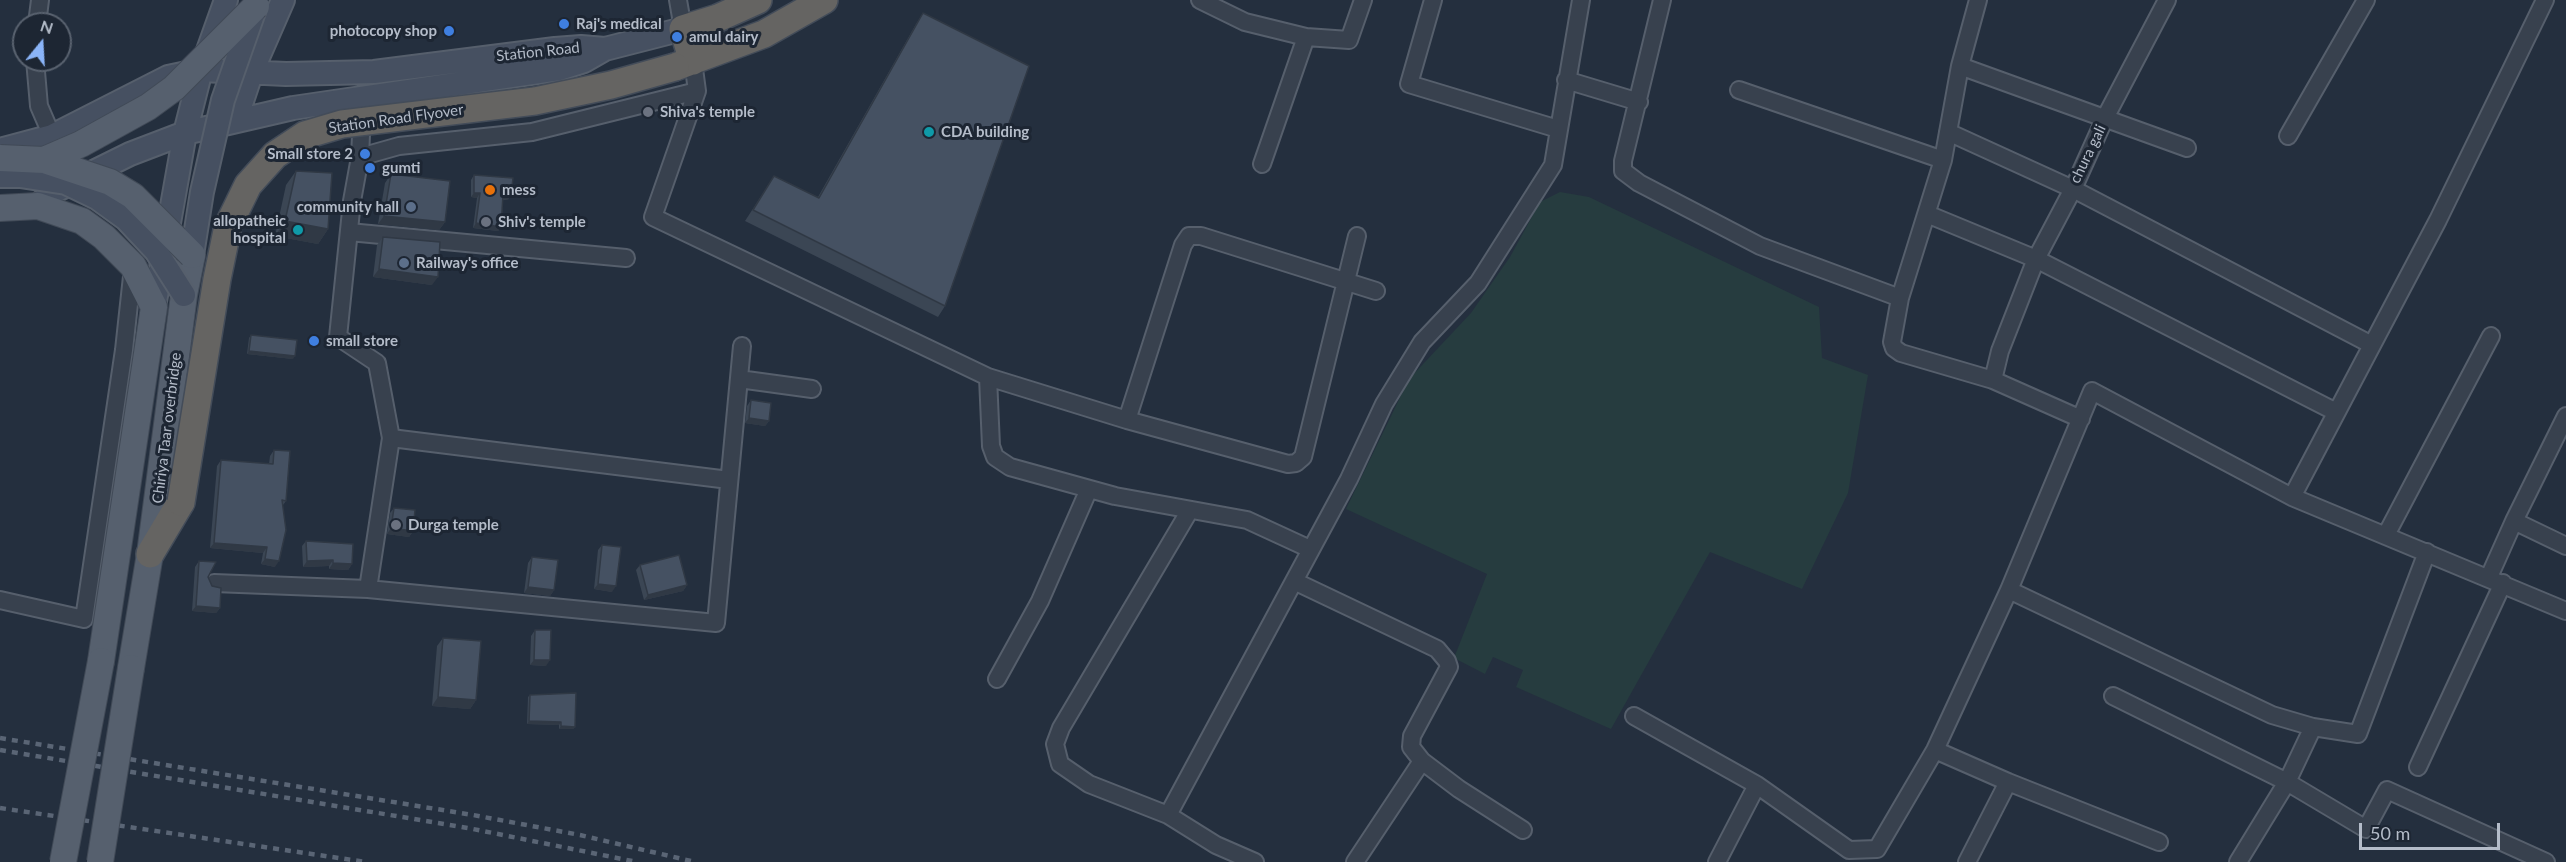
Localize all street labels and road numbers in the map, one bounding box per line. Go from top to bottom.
street label: Station Road [495,39,581,65]
street label: Station Road Flyover [327,101,465,137]
street label: chura gali [2066,122,2110,186]
street label: Chiriya Taar overbridge [149,351,185,505]

